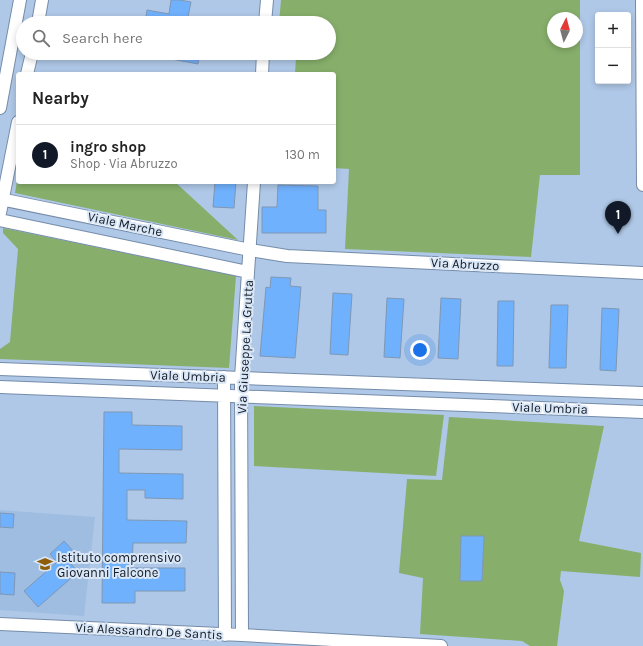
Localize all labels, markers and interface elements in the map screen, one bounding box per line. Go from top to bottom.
north arrow [547,12,583,48]
map controls [595,12,631,84]
button: + [595,12,631,48]
search box [16,16,336,60]
icon: search [30,27,52,49]
text: Search here [62,29,143,47]
button: − [595,48,631,84]
text: Nearby [32,88,89,108]
text: ingro shop [70,138,146,156]
text: 1 [43,147,47,162]
text: 130 m [285,147,320,162]
text: Shop · Via Abruzzo [70,156,178,171]
pin: 1 [605,201,631,234]
street label: Viale Marche [86,209,164,239]
street label: Via Abruzzo [430,255,500,273]
street label: Via Giuseppe La Grutta [234,280,256,414]
your location [410,340,430,360]
street label: Viale Umbria [150,367,226,385]
street label: Viale Umbria [512,399,588,417]
place label: Istituto comprensivo Giovanni Falcone [57,550,181,580]
school or university icon: Istituto comprensivo Giovanni Falcone [36,555,54,573]
street label: Via Alessandro De Santis [75,620,223,642]

